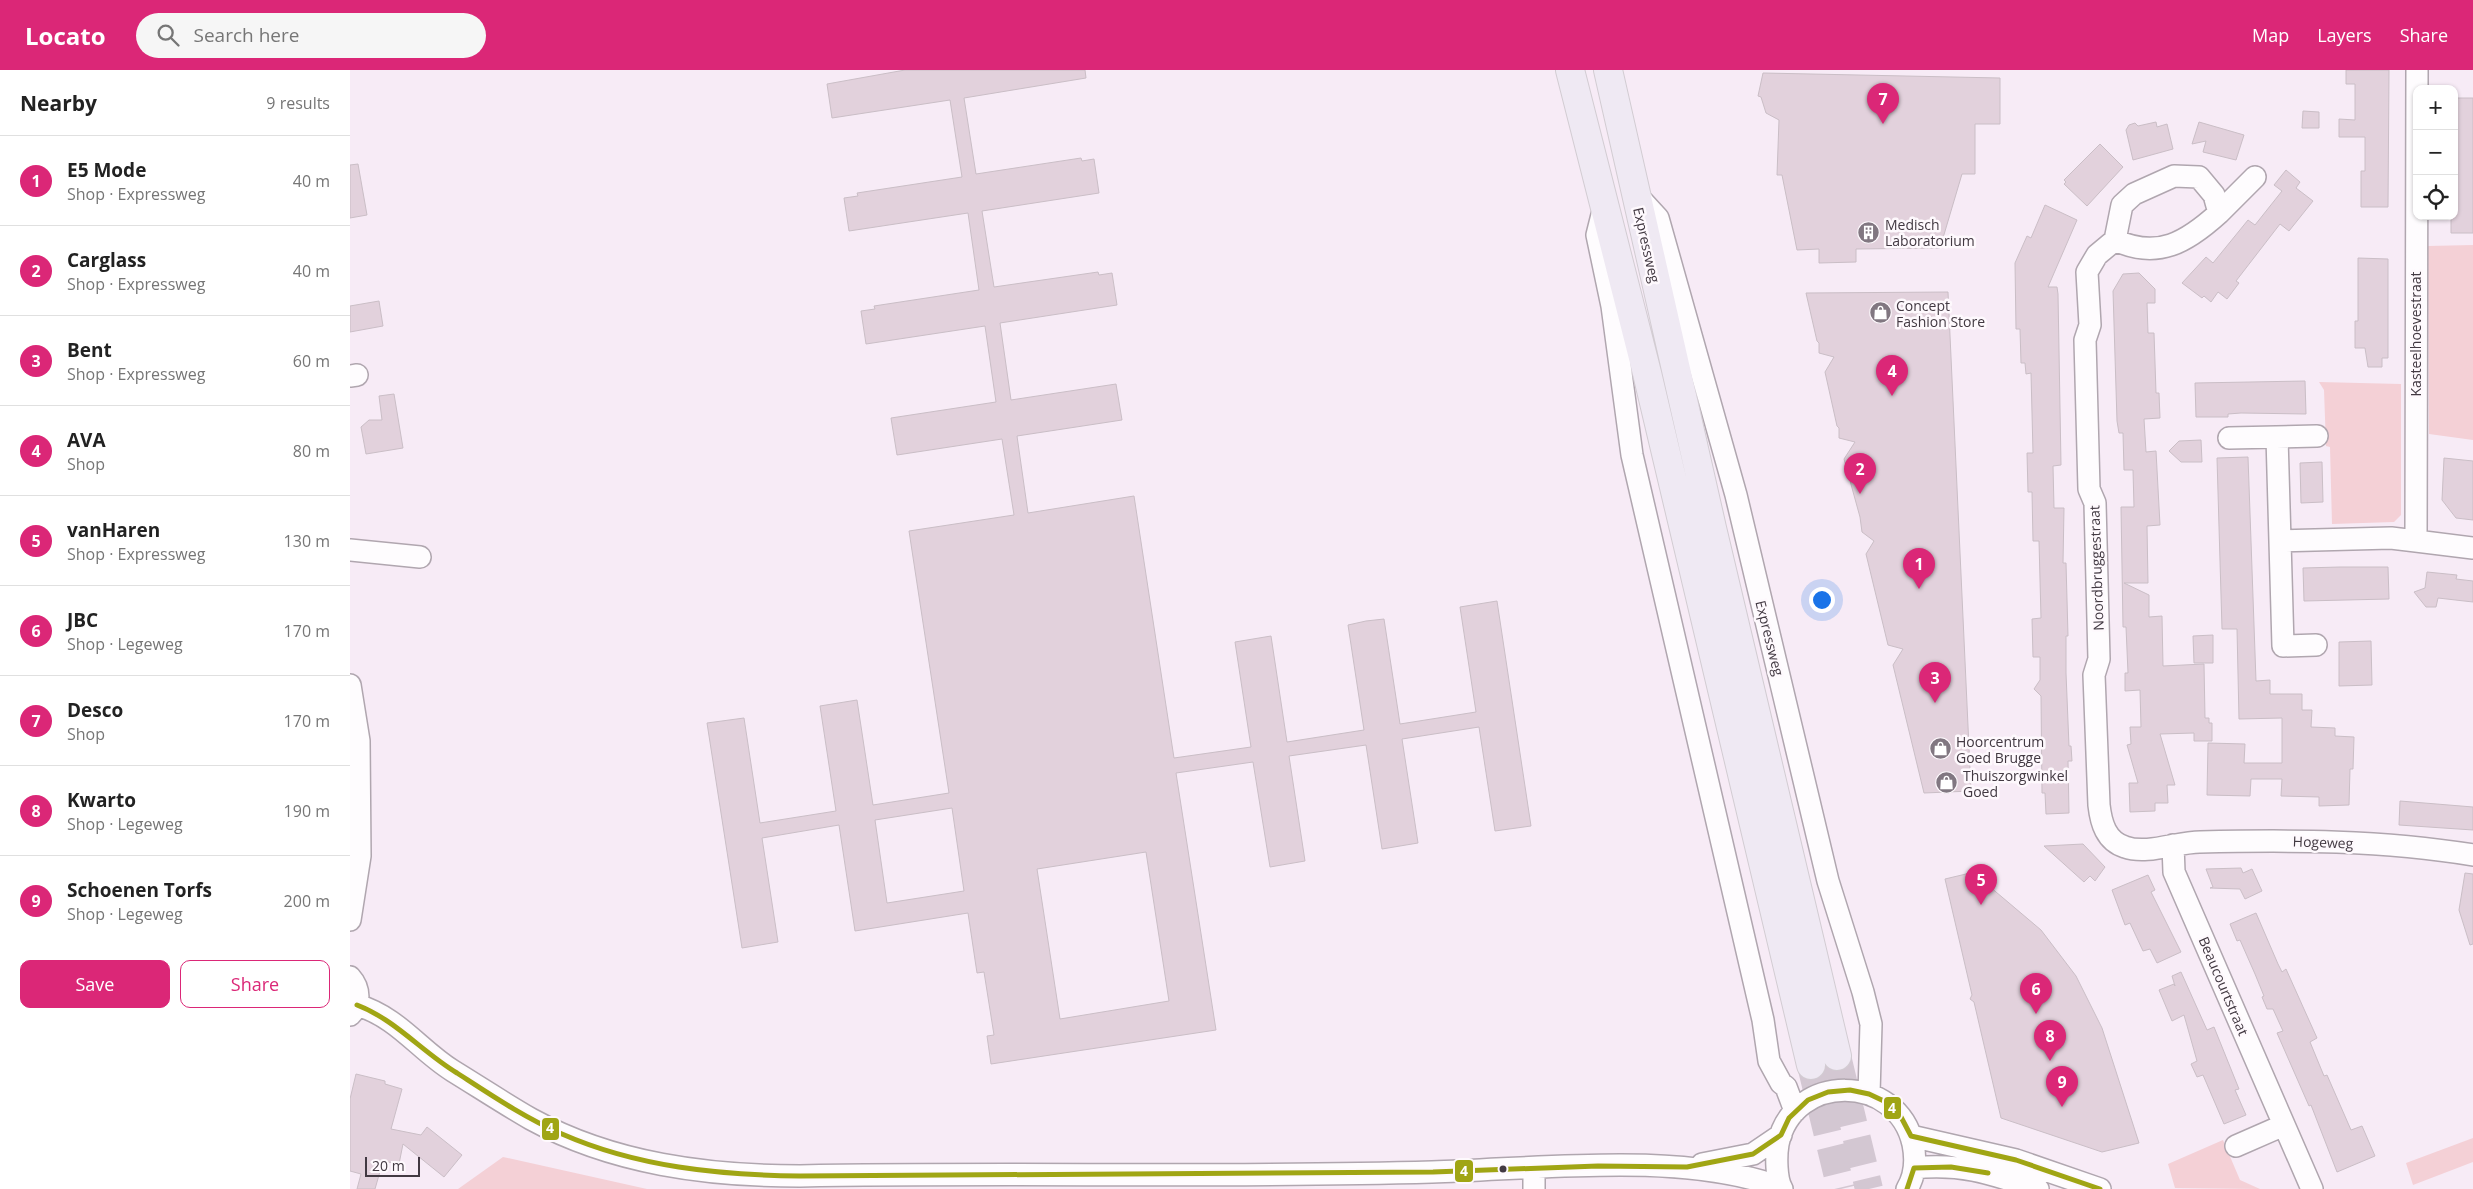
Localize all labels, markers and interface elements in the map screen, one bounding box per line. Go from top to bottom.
search box [136,13,486,58]
text: Locato [25,19,106,52]
icon: search [154,21,182,49]
text: Search here [194,22,299,48]
text: Map [2252,23,2289,47]
text: Layers [2317,23,2372,47]
text: Share [2400,23,2448,47]
pin: 7 [1867,83,1899,124]
map controls [2413,85,2458,220]
button: + [2413,85,2458,130]
text: Nearby [20,89,97,117]
text: 9 results [266,92,330,114]
button: − [2413,130,2458,175]
text: E5 Mode [67,157,146,183]
text: 1 [31,170,41,192]
text: 40 m [293,170,330,192]
button: locate [2413,175,2458,220]
text: Shop · Expressweg [67,183,205,205]
street label: Expressweg [1629,205,1665,285]
place label: Medisch Laboratorium [1885,215,1975,250]
building icon: Medisch Laboratorium [1857,220,1881,244]
text: Carglass [67,247,146,273]
text: 2 [31,260,41,282]
text: 40 m [293,260,330,282]
street label: Kasteelhoevestraat [2406,272,2425,396]
text: Shop · Expressweg [67,273,205,295]
place label: Concept Fashion Store [1896,296,1985,331]
shop icon: Concept Fashion Store [1868,301,1892,325]
text: Bent [67,337,112,363]
text: 3 [31,350,41,372]
text: 60 m [293,350,330,372]
pin: 4 [1876,355,1908,396]
text: Shop · Expressweg [67,363,205,385]
text: AVA [67,427,106,453]
text: 4 [31,440,41,462]
text: 80 m [293,440,330,462]
text: Shop [67,453,105,475]
pin: 2 [1844,453,1876,494]
street label: Noordbruggestraat [2084,505,2108,631]
text: vanHaren [67,517,160,543]
text: 5 [31,530,41,552]
text: 130 m [284,530,330,552]
text: Shop · Expressweg [67,543,205,565]
pin: 1 [1903,548,1935,589]
your location [1809,587,1835,613]
street label: Expressweg [1751,598,1789,678]
text: JBC [67,607,98,633]
text: 6 [31,620,41,642]
text: 170 m [284,620,330,642]
text: Shop · Legeweg [67,633,183,655]
pin: 3 [1919,662,1951,703]
text: Desco [67,697,123,723]
text: 7 [31,710,41,732]
text: 170 m [284,710,330,732]
text: Shop [67,723,105,745]
place label: Hoorcentrum Goed Brugge [1956,732,2044,767]
shop icon: Hoorcentrum Goed Brugge [1928,737,1952,761]
place label: Thuiszorgwinkel Goed [1963,766,2068,801]
shop icon: Thuiszorgwinkel Goed [1935,771,1959,795]
text: Kwarto [67,787,136,813]
text: 8 [31,800,41,822]
text: 190 m [284,800,330,822]
text: Shop · Legeweg [67,813,183,835]
street label: Hogeweg [2292,831,2354,853]
pin: 5 [1965,864,1997,905]
text: Schoenen Torfs [67,877,212,903]
text: 9 [31,890,41,912]
text: 200 m [284,890,330,912]
text: Shop · Legeweg [67,903,183,925]
street label: Beaucourtstraat [2195,934,2253,1038]
button: Save [20,960,170,1008]
button: Share [180,960,330,1008]
pin: 6 [2020,973,2052,1014]
pin: 8 [2034,1020,2066,1061]
pin: 9 [2046,1066,2078,1107]
line badge: 4 [1883,1096,1902,1120]
text: 4 [1888,1098,1896,1117]
line badge: 4 [541,1117,560,1141]
text: 4 [546,1118,554,1137]
scale bar [365,1154,420,1177]
text: 20 m [372,1156,405,1175]
line badge: 4 [1454,1159,1474,1183]
text: 4 [1460,1161,1468,1180]
unlabelled marker [1498,1164,1508,1174]

